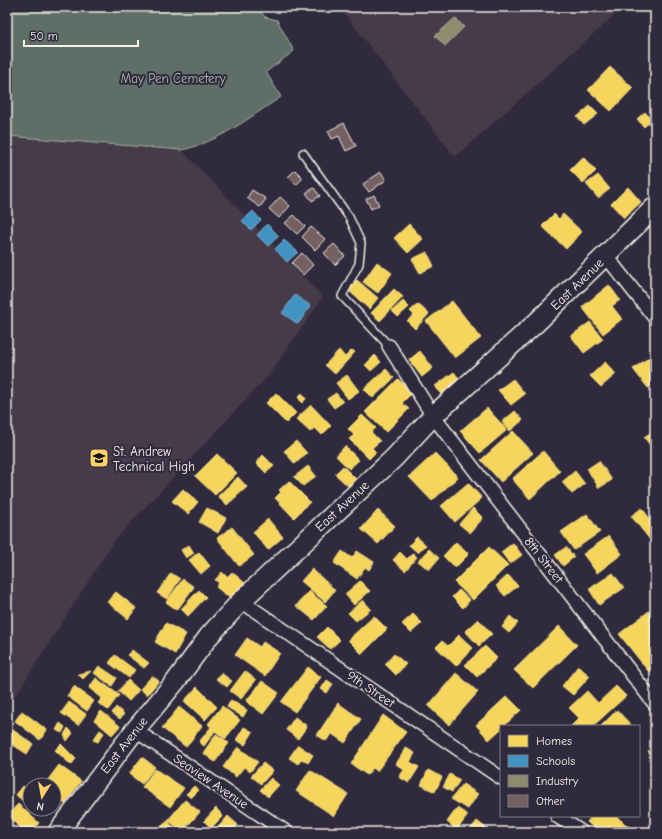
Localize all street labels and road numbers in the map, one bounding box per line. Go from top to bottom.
street label: East Avenue [547,255,607,313]
street label: East Avenue [312,477,372,535]
street label: 8th Street [521,534,567,587]
street label: 9th Street [344,668,399,711]
street label: East Avenue [97,713,151,776]
street label: Seaview Avenue [171,750,252,812]

